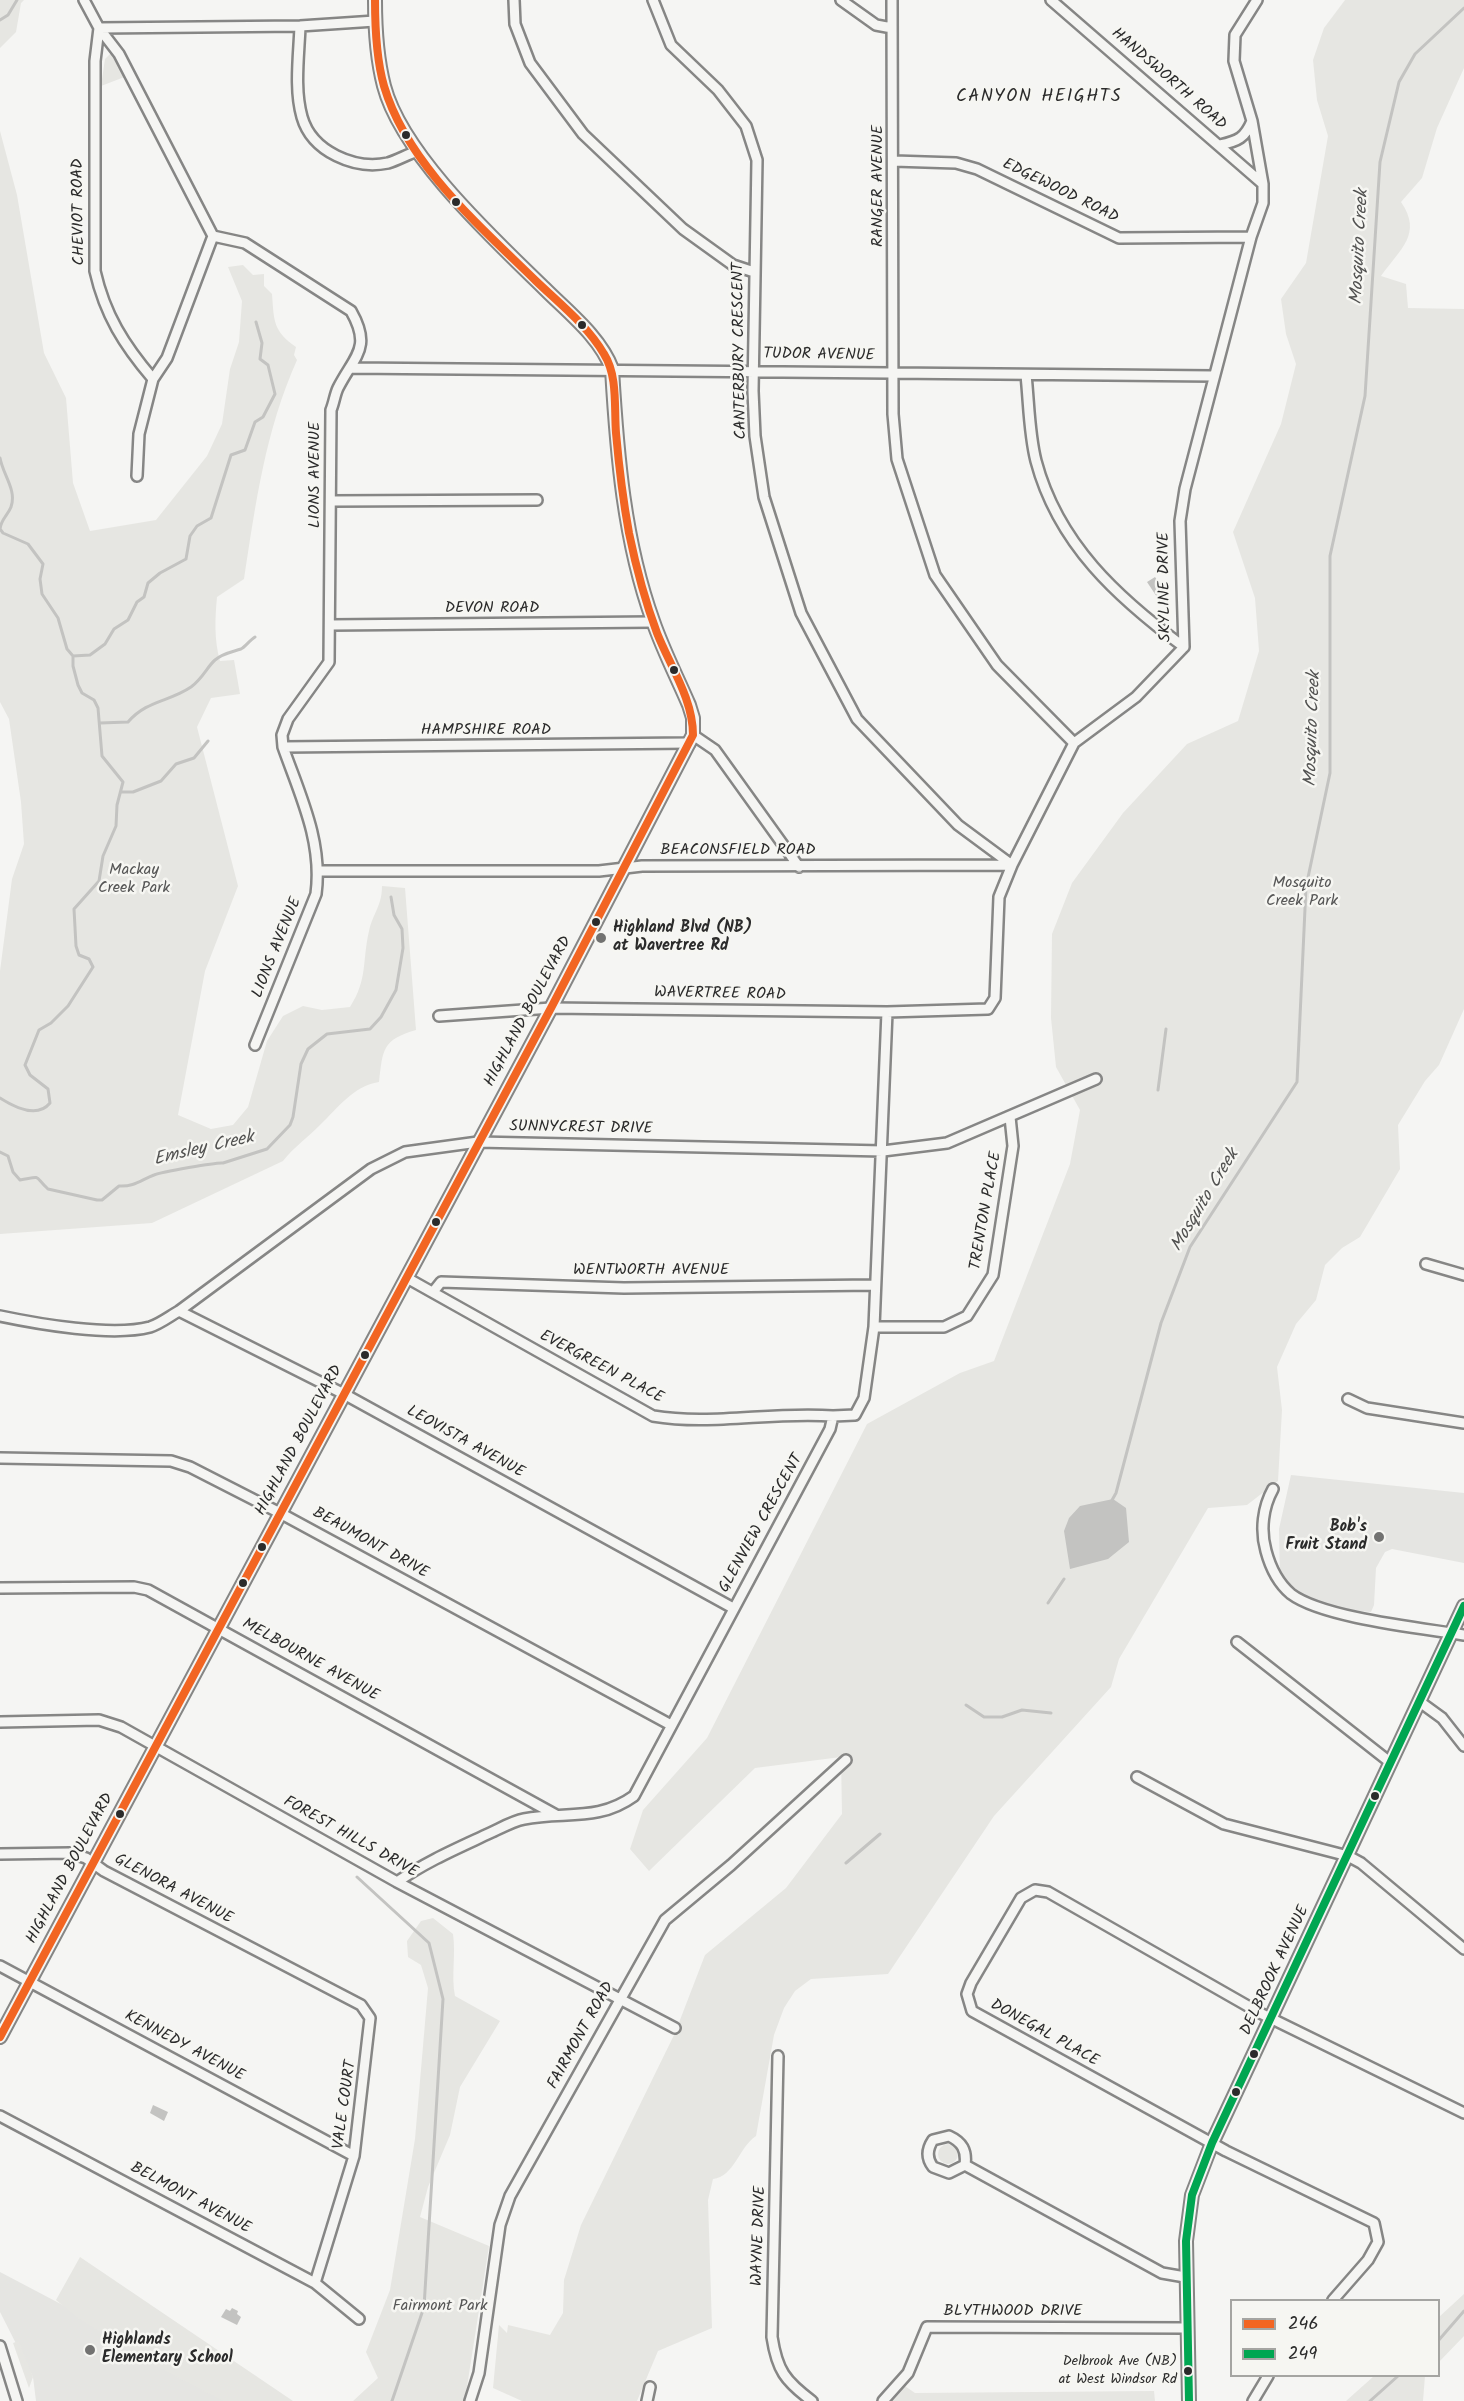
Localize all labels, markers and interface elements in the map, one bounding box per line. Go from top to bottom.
street label: HANDSWORTH ROAD [1106,25,1230,135]
district label: CANYON HEIGHTS [956,87,1122,109]
street label: RANGER AVENUE [869,125,889,247]
unlabelled marker [400,129,412,141]
street label: EDGEWOOD ROAD [999,156,1121,228]
street label: CHEVIOT ROAD [69,158,91,266]
water label: Mosquito Creek [1347,189,1375,305]
unlabelled marker [450,196,462,208]
street label: CANTERBURY CRESCENT [730,262,752,440]
unlabelled marker [576,319,588,331]
street label: TUDOR AVENUE [763,345,875,367]
street label: LIONS AVENUE [306,422,326,528]
street label: SKYLINE DRIVE [1155,532,1177,642]
street label: DEVON ROAD [445,599,539,619]
unlabelled marker [668,664,680,676]
water label: Mosquito Creek [1301,671,1327,787]
street label: HAMPSHIRE ROAD [421,721,551,741]
street label: BEACONSFIELD ROAD [660,841,816,861]
park label: Mackay Creek Park [98,861,170,899]
park label: Mosquito Creek Park [1266,874,1338,912]
street label: LIONS AVENUE [249,895,307,1001]
unlabelled marker [590,916,602,928]
place label: Highland Blvd (NB) at Wavertree Rd [613,919,752,957]
marker: Highland Blvd (NB) at Wavertree Rd [594,931,608,945]
street label: HIGHLAND BOULEVARD [481,933,577,1091]
street label: WAVERTREE ROAD [654,984,786,1006]
street label: SUNNYCREST DRIVE [509,1118,653,1140]
water label: Emsley Creek [152,1128,256,1172]
water label: Mosquito Creek [1167,1146,1245,1256]
street label: TRENTON PLACE [967,1150,1007,1272]
unlabelled marker [430,1216,442,1228]
street label: WENTWORTH AVENUE [573,1261,729,1281]
street label: EVERGREEN PLACE [536,1327,666,1409]
unlabelled marker [359,1349,371,1361]
street label: HIGHLAND BOULEVARD [252,1362,348,1520]
street label: LEOVISTA AVENUE [403,1403,527,1483]
street label: GLENVIEW CRESCENT [716,1451,808,1597]
street label: BEAUMONT DRIVE [309,1504,431,1584]
place label: Bob's Fruit Stand [1286,1518,1367,1556]
marker: Bob's Fruit Stand [1372,1530,1386,1544]
unlabelled marker [256,1541,268,1553]
unlabelled marker [237,1577,249,1589]
street label: MELBOURNE AVENUE [238,1615,382,1707]
street label: HIGHLAND BOULEVARD [23,1790,119,1948]
unlabelled marker [1369,1790,1381,1802]
street label: FOREST HILLS DRIVE [279,1793,421,1883]
unlabelled marker [114,1808,126,1820]
street label: GLENORA AVENUE [111,1851,235,1929]
street label: DELBROOK AVENUE [1238,1903,1314,2039]
street label: FAIRMONT ROAD [545,1979,619,2093]
street label: DONEGAL PLACE [986,1996,1102,2072]
street label: KENNEDY AVENUE [121,2007,247,2087]
unlabelled marker [1248,2048,1260,2060]
street label: VALE COURT [330,2059,362,2151]
unlabelled marker [1230,2086,1242,2098]
street label: BELMONT AVENUE [126,2159,254,2239]
street label: WAYNE DRIVE [749,2185,771,2287]
park label: Fairmont Park [392,2297,488,2317]
legend [1230,2299,1440,2377]
street label: BLYTHWOOD DRIVE [944,2302,1082,2322]
text: 246 [1288,2310,1318,2339]
place label: Highlands Elementary School [102,2331,233,2369]
text: 249 [1288,2340,1317,2369]
marker: Highlands Elementary School [83,2343,97,2357]
place label: Delbrook Ave (NB) at West Windsor Rd [1059,2355,1177,2388]
marker: Delbrook Ave (NB) at West Windsor Rd [1182,2365,1194,2377]

